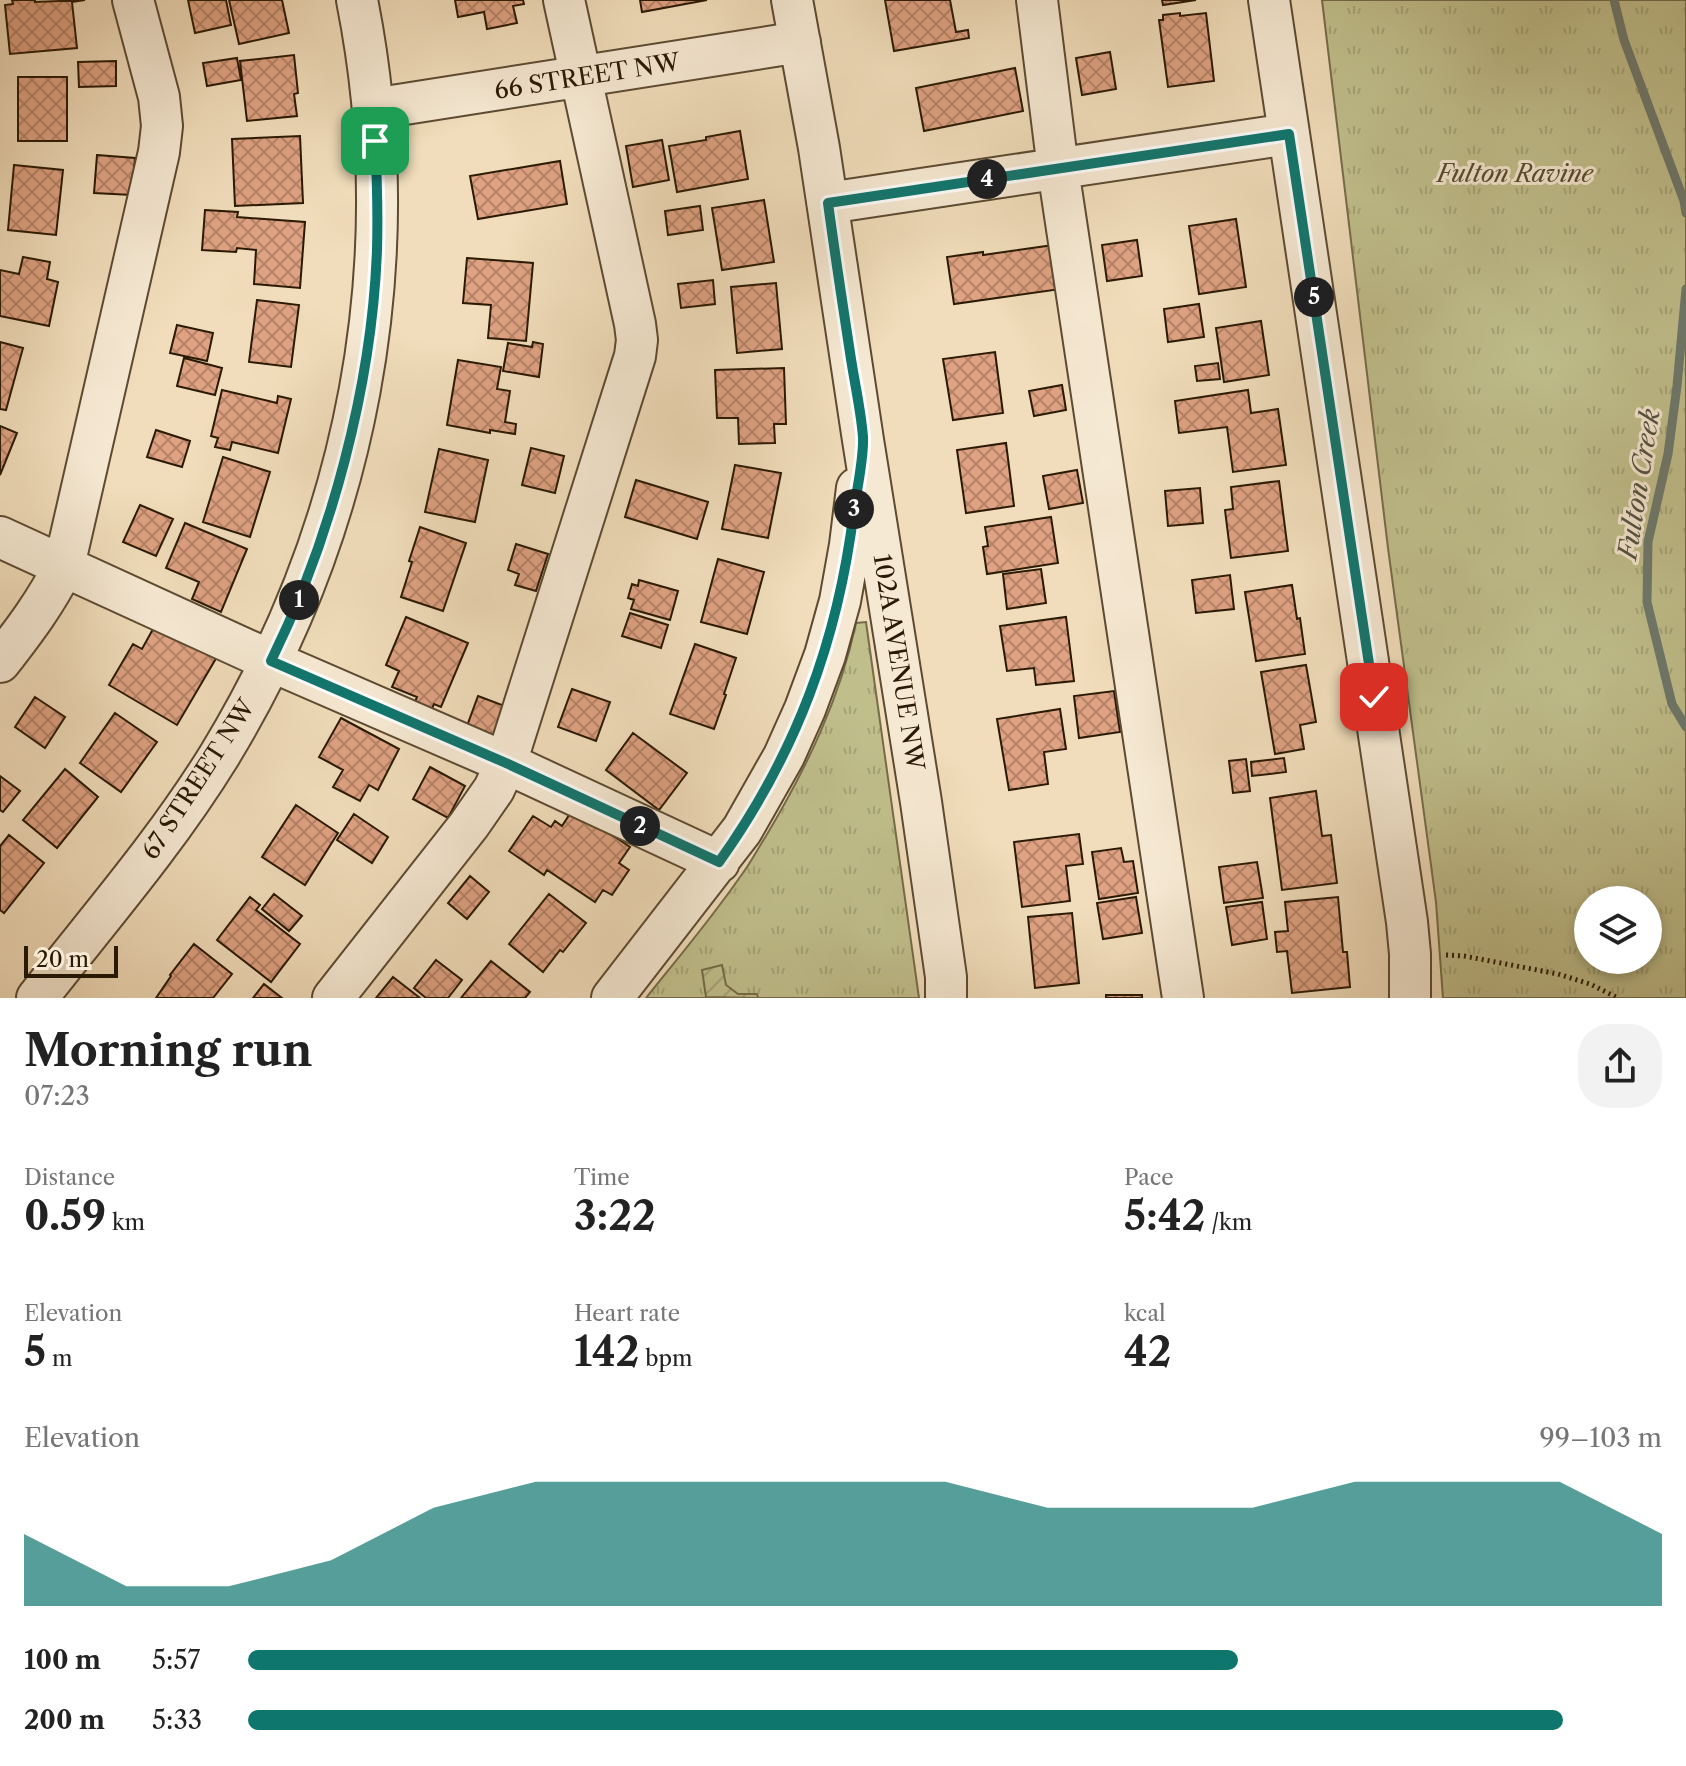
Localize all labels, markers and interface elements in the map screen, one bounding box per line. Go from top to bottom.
street label: 66 STREET NW [492,47,682,105]
pin [341,107,409,175]
icon: arrive [353,119,397,163]
pin: 4 [967,159,1007,199]
park label: Fulton Ravine [1435,159,1594,188]
text: 4 [980,165,994,192]
pin: 5 [1294,277,1334,317]
text: 5 [1308,283,1320,310]
water label: Fulton Creek [1611,406,1667,564]
pin: 3 [834,489,874,529]
text: 3 [848,495,860,522]
street label: 102A AVENUE NW [868,552,931,773]
pin: 1 [279,580,319,620]
text: 1 [294,586,304,613]
pin [1340,663,1408,731]
icon: check [1352,675,1396,719]
street label: 67 STREET NW [136,693,261,864]
pin: 2 [620,806,660,846]
text: 2 [634,812,647,839]
map controls [1574,886,1662,974]
button: layers [1574,886,1662,974]
scale bar [24,942,118,978]
text: 20 m [36,946,89,973]
text: Morning run [24,1023,313,1077]
button: share [1578,1024,1662,1108]
text: 07:23 [24,1080,90,1112]
text: Distance [24,1164,115,1191]
text: Time [574,1164,630,1191]
text: Pace [1124,1164,1174,1191]
text: 0.59 [24,1191,106,1240]
text: 3:22 [574,1191,656,1240]
text: 5:42 [1124,1191,1205,1240]
text: km [106,1209,145,1236]
text: /km [1205,1209,1252,1236]
text: Elevation [24,1300,122,1327]
text: Heart rate [574,1300,680,1327]
text: kcal [1124,1300,1166,1327]
text: 5 [24,1327,46,1376]
text: 142 [574,1327,639,1376]
text: 42 [1124,1327,1171,1376]
text: m [46,1345,72,1372]
text: bpm [639,1345,693,1372]
text: Elevation [24,1422,140,1454]
text: 99–103 m [1540,1422,1662,1454]
text: 100 m [24,1644,101,1676]
text: 5:57 [152,1644,200,1676]
text: 200 m [24,1704,105,1736]
text: 5:33 [152,1704,202,1736]

